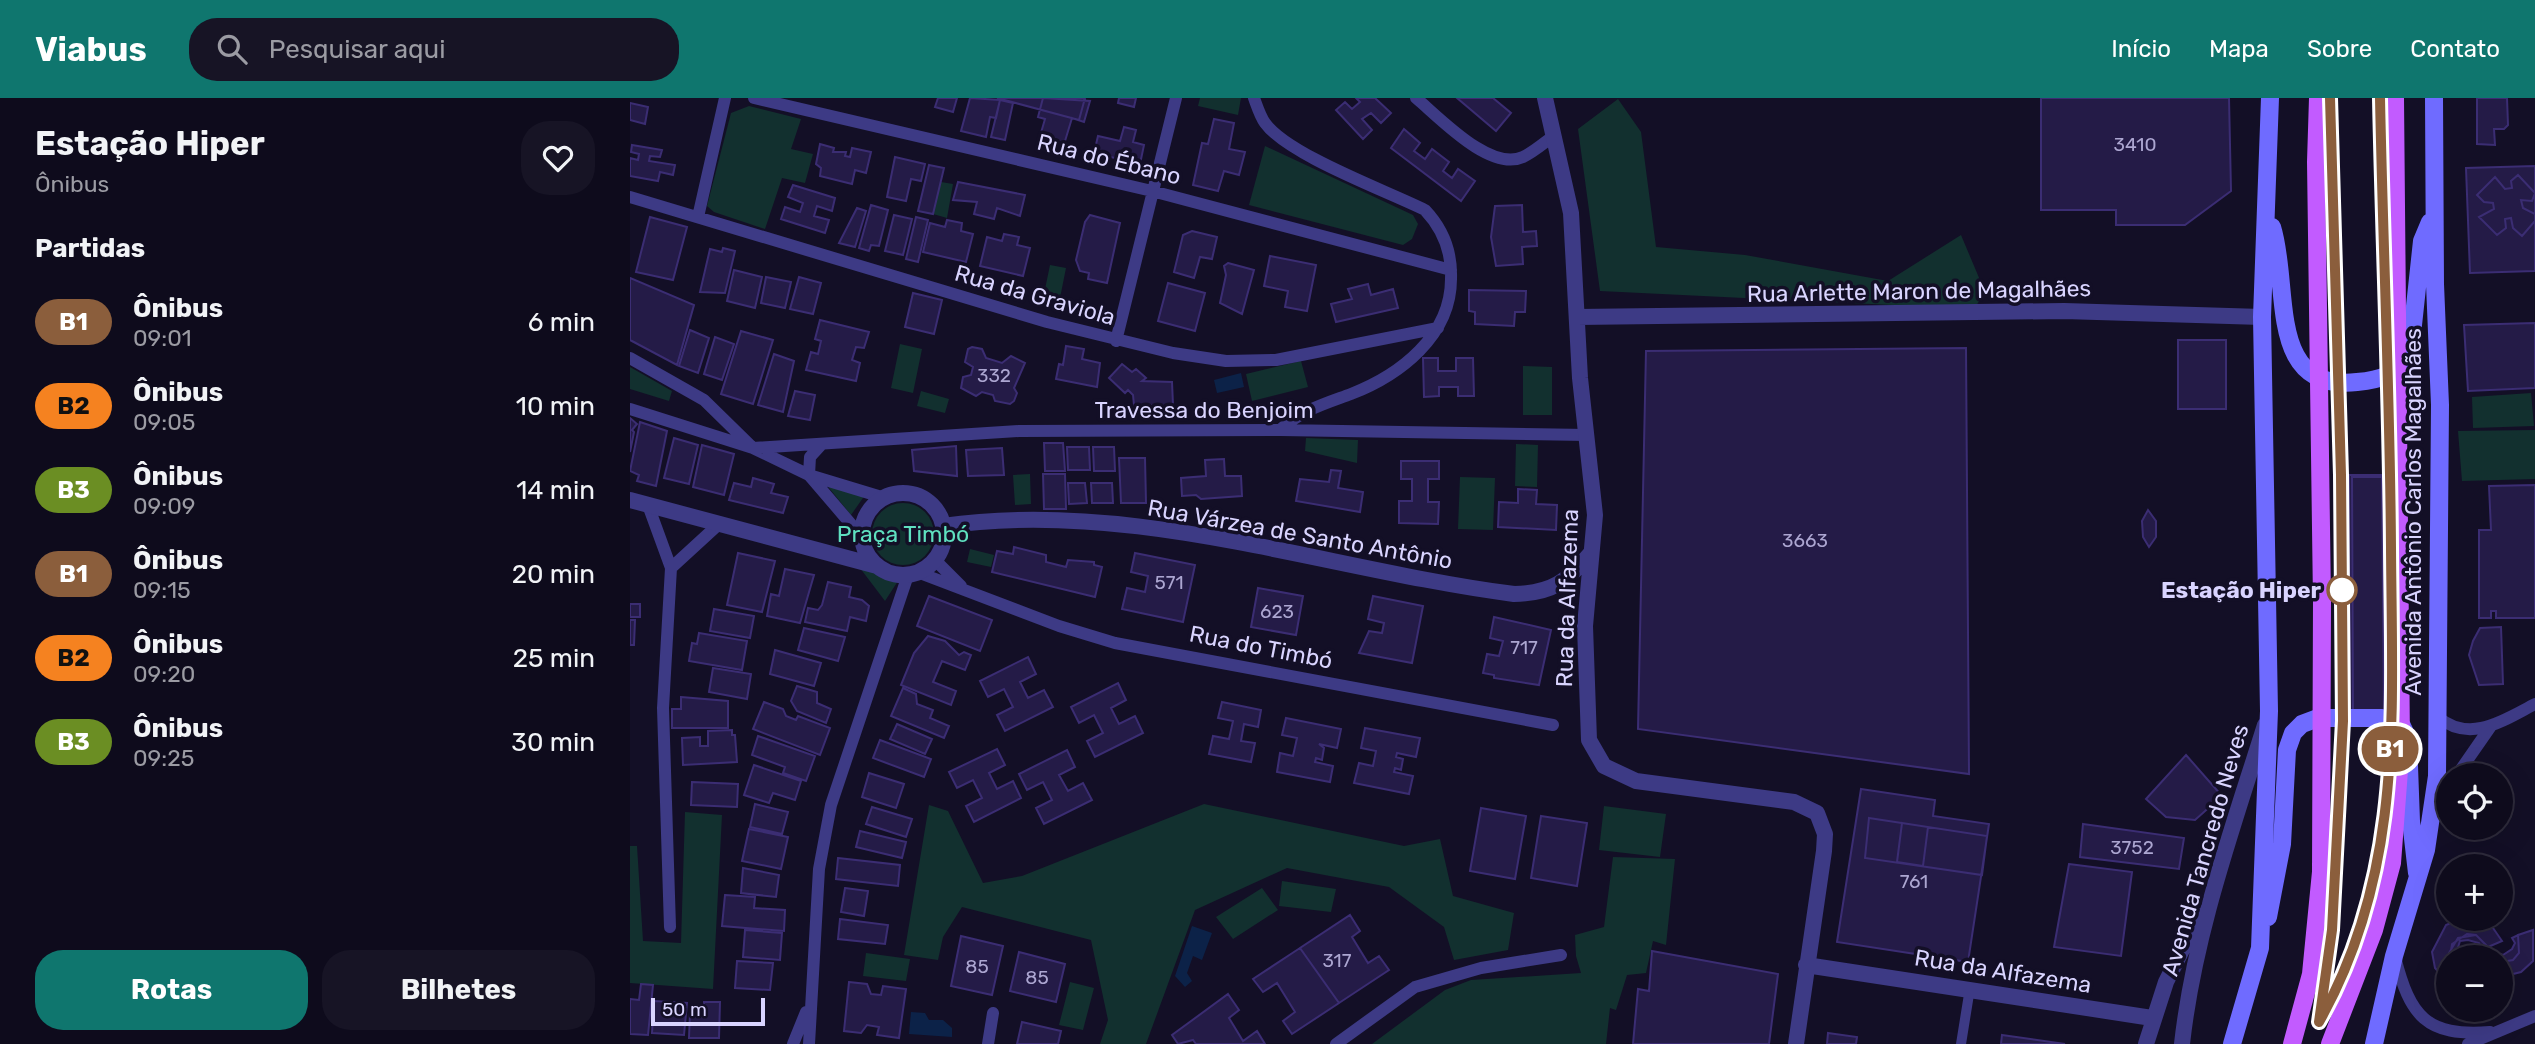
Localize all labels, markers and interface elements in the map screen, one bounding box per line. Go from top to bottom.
search box [189,18,679,81]
text: Viabus [35,30,147,69]
icon: search [213,30,251,68]
text: Pesquisar aqui [269,34,446,65]
text: Início [2111,35,2171,63]
text: Mapa [2209,35,2269,63]
text: Sobre [2307,35,2372,63]
text: Contato [2410,35,2500,63]
button: heart [521,121,595,195]
text: Estação Hiper [35,124,265,163]
street label: Rua do Ébano [1034,128,1184,190]
house number: 3410 [2113,133,2157,156]
text: Ônibus [35,170,109,198]
text: Partidas [35,233,145,264]
street label: Rua da Graviola [951,259,1119,331]
street label: Rua Arlette Maron de Magalhães [1747,274,2091,308]
text: Ônibus [133,293,223,324]
text: 6 min [528,307,595,338]
text: B1 [59,308,88,336]
text: 09:01 [133,324,192,352]
street label: Avenida Antônio Carlos Magalhães [2399,328,2427,696]
house number: 332 [977,364,1011,387]
text: Ônibus [133,377,223,408]
text: 10 min [516,391,595,422]
text: B2 [57,392,90,420]
street label: Travessa do Benjoim [1094,396,1314,424]
text: 09:05 [133,408,195,436]
text: Ônibus [133,461,223,492]
text: 14 min [516,475,595,506]
text: B3 [57,476,90,504]
text: 09:09 [133,492,195,520]
street label: Rua Várzea de Santo Antônio [1145,493,1455,575]
street label: Rua da Alfazema [1550,508,1584,688]
park label: Praça Timbó [837,520,969,548]
house number: 3663 [1782,529,1828,552]
text: Ônibus [133,545,223,576]
text: 20 min [512,559,595,590]
text: B1 [59,560,88,588]
house number: 571 [1154,571,1184,594]
marker: Estação Hiper [2327,575,2357,605]
text: 09:15 [133,576,191,604]
place label: Estação Hiper [2161,576,2322,604]
house number: 623 [1260,600,1294,623]
street label: Rua do Timbó [1187,619,1335,675]
text: Ônibus [133,629,223,660]
house number: 717 [1510,636,1538,659]
text: 25 min [513,643,595,674]
text: B2 [57,644,90,672]
text: 09:20 [133,660,195,688]
text: Ônibus [133,713,223,744]
street label: Avenida Tancredo Neves [2156,721,2254,979]
line badge: B1 [2358,726,2422,772]
text: 30 min [511,727,595,758]
text: B3 [57,728,90,756]
text: B1 [2376,735,2404,763]
text: 09:25 [133,744,194,772]
map controls [2436,763,2513,1022]
button: locate [2436,763,2513,840]
house number: 3752 [2110,836,2154,859]
button: + [2436,854,2513,931]
house number: 761 [1900,870,1928,893]
street label: Rua da Alfazema [1913,943,2093,999]
button: − [2436,945,2513,1022]
house number: 317 [1323,949,1352,972]
button: Rotas [35,950,308,1030]
button: Bilhetes [322,950,595,1030]
house number: 85 [965,955,989,978]
house number: 85 [1025,966,1049,989]
scale bar [651,995,765,1027]
text: 50 m [662,998,707,1021]

